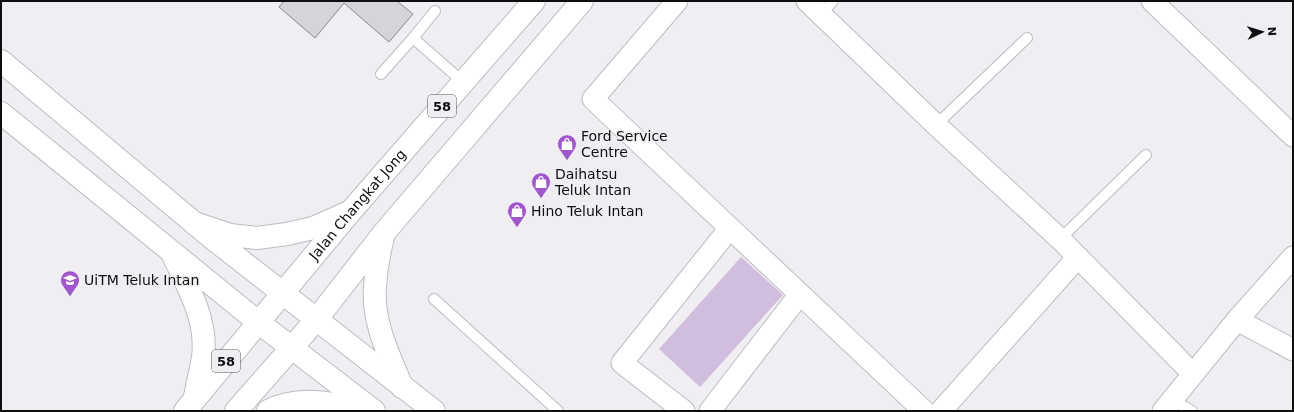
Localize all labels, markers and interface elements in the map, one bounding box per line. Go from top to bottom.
north arrow [1242,12,1282,52]
text: N [1265,26,1278,36]
road number: 58 [428,95,456,117]
place label: Ford Service Centre [581,128,668,160]
shop icon: Ford Service Centre [556,133,578,161]
street label: Jalan Changkat Jong [305,146,409,264]
place label: Daihatsu Teluk Intan [554,166,631,198]
shop icon: Daihatsu Teluk Intan [530,171,552,199]
shop icon: Hino Teluk Intan [506,200,528,228]
place label: Hino Teluk Intan [531,203,643,219]
school or university icon: UiTM Teluk Intan [59,269,81,297]
place label: UiTM Teluk Intan [84,272,199,288]
road number: 58 [212,350,240,372]

